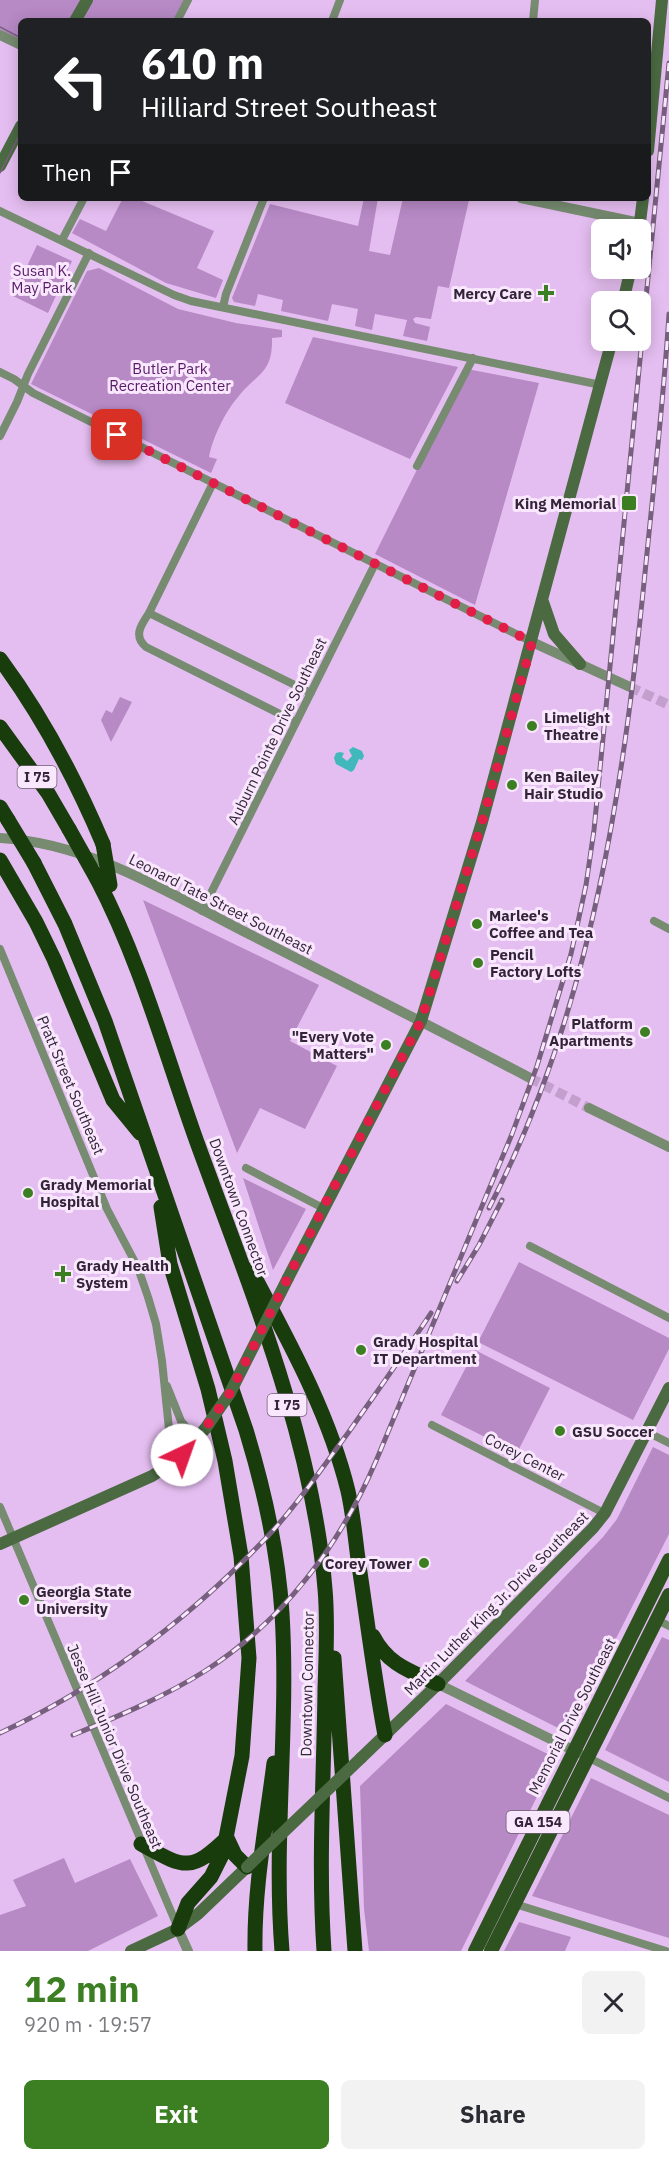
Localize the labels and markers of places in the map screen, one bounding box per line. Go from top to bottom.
place label: Mercy Care [453,284,532,303]
marker: Mercy Care [537,284,555,302]
pin [91,409,142,460]
place label: King Memorial [514,494,616,513]
marker: King Memorial [620,494,638,512]
place label: Limelight Theatre [544,708,610,744]
marker: Limelight Theatre [525,719,539,733]
place label: Ken Bailey Hair Studio [524,767,603,803]
marker: Ken Bailey Hair Studio [505,778,519,792]
place label: Marlee's Coffee and Tea [489,906,594,942]
marker: Marlee's Coffee and Tea [470,917,484,931]
place label: Pencil Factory Lofts [490,945,582,981]
marker: Pencil Factory Lofts [471,956,485,970]
place label: Platform Apartments [549,1014,633,1050]
marker: Platform Apartments [638,1025,652,1039]
place label: "Every Vote Matters" [292,1027,374,1063]
marker: "Every Vote Matters" [379,1038,393,1052]
place label: Grady Memorial Hospital [40,1175,152,1211]
marker: Grady Memorial Hospital [21,1186,35,1200]
place label: Grady Health System [76,1256,169,1292]
marker: Grady Health System [54,1265,72,1283]
place label: Grady Hospital IT Department [373,1332,478,1368]
marker: Grady Hospital IT Department [354,1343,368,1357]
place label: GSU Soccer [572,1422,654,1441]
marker: GSU Soccer [553,1424,567,1438]
place label: Corey Tower [325,1554,412,1573]
marker: Corey Tower [417,1556,431,1570]
place label: Georgia State University [36,1582,132,1618]
marker: Georgia State University [17,1593,31,1607]

